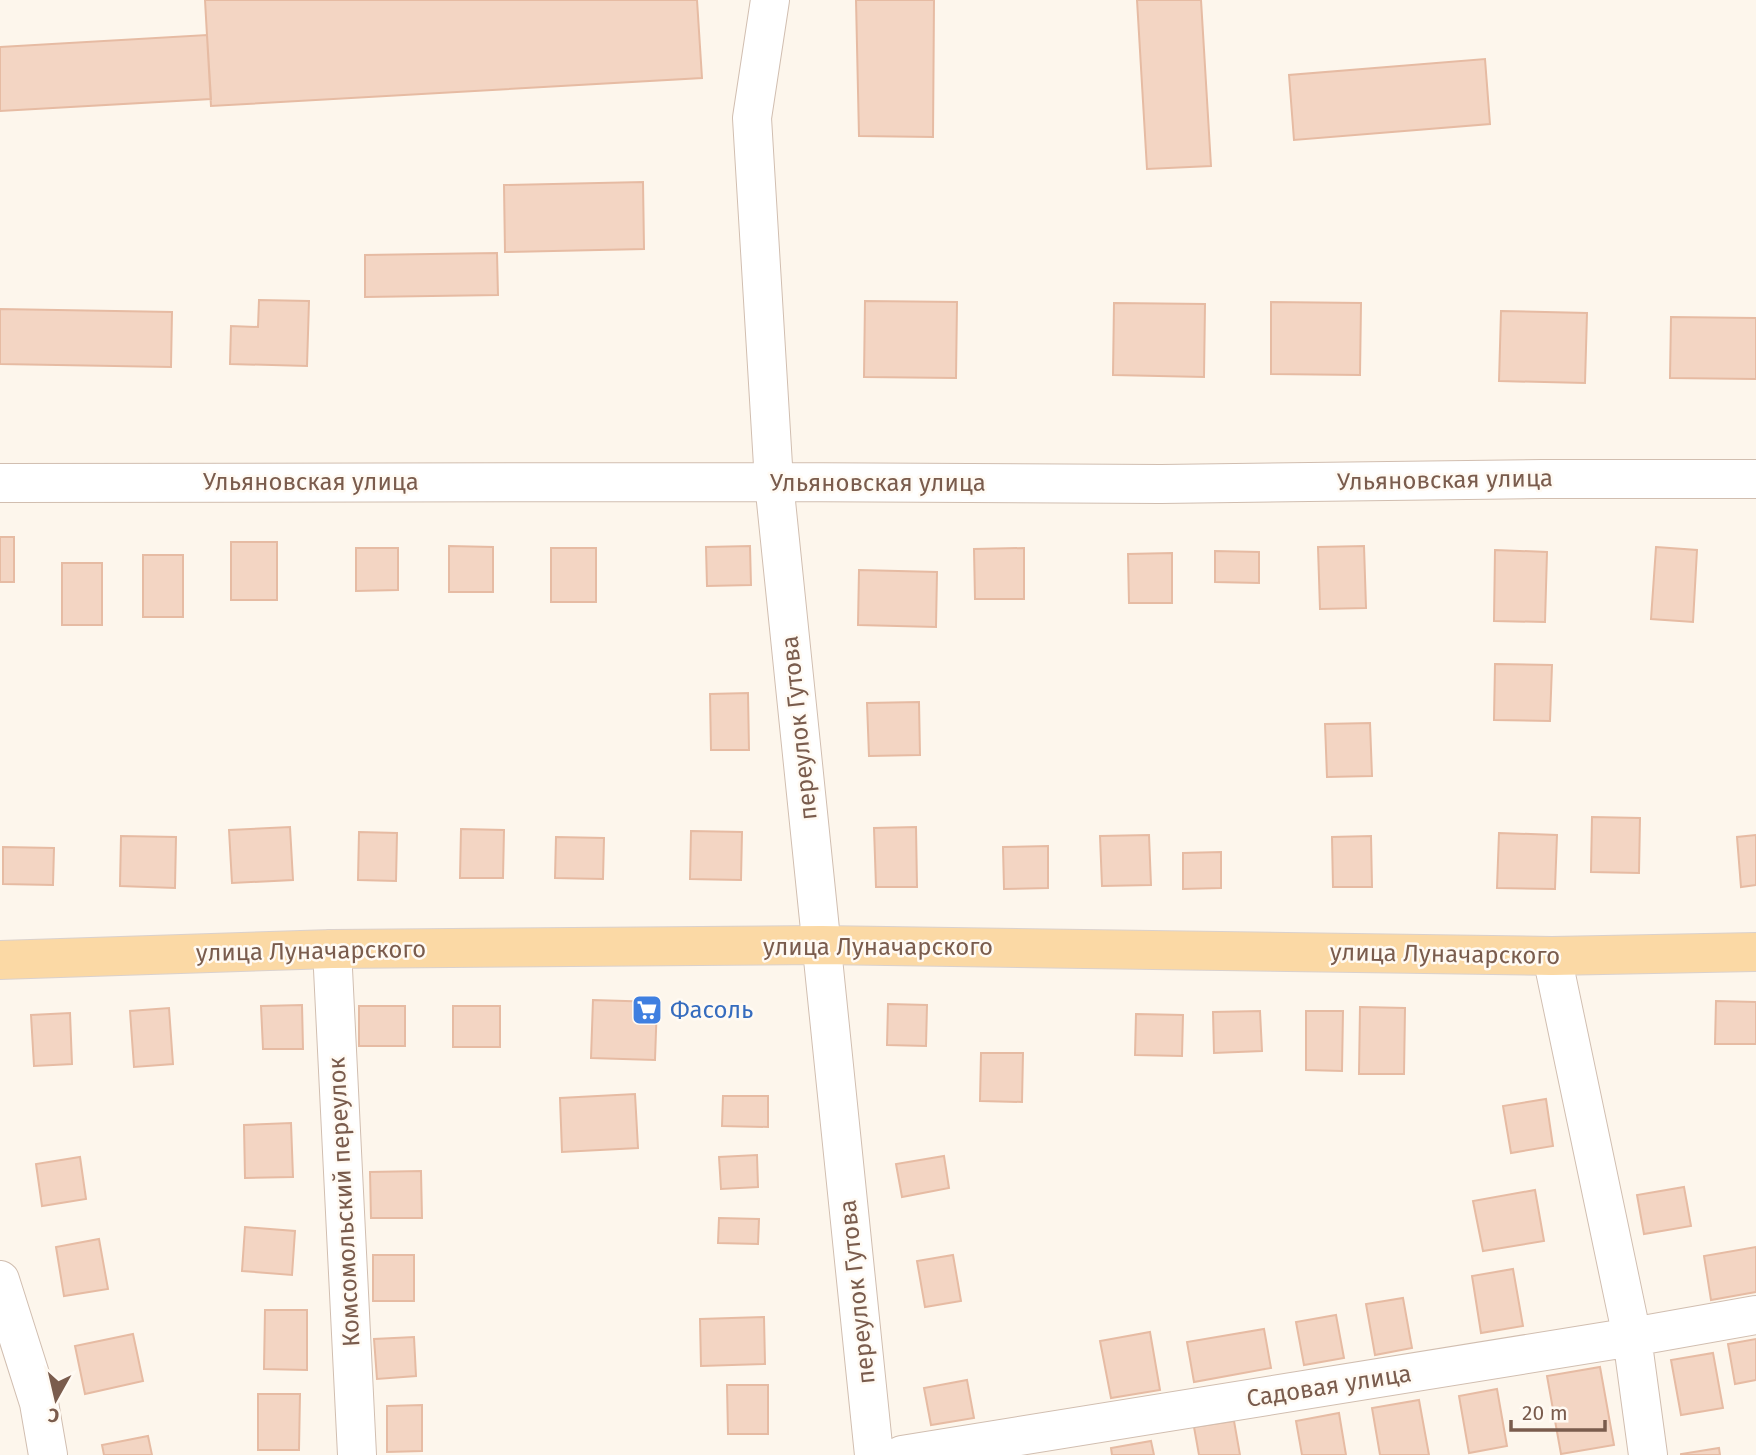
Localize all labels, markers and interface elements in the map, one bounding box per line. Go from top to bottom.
street label: Ульяновская улица [1337,464,1553,496]
street label: Ульяновская улица [203,468,419,496]
street label: Ульяновская улица [770,469,986,497]
street label: переулок Гутова [775,634,823,822]
street label: улица Луначарского [763,933,993,961]
street label: улица Луначарского [196,935,426,967]
street label: улица Луначарского [1330,938,1560,970]
supermarket icon: Фасоль [630,993,664,1027]
place label: Фасоль [670,996,753,1024]
street label: Комсомольский переулок [322,1056,366,1348]
street label: переулок Гутова [833,1198,881,1386]
street label: Садовая улица [1245,1359,1413,1413]
north arrow [21,1364,91,1434]
scale bar [1511,1388,1606,1432]
text: 20 m [1522,1400,1568,1426]
text: С [47,1403,61,1427]

